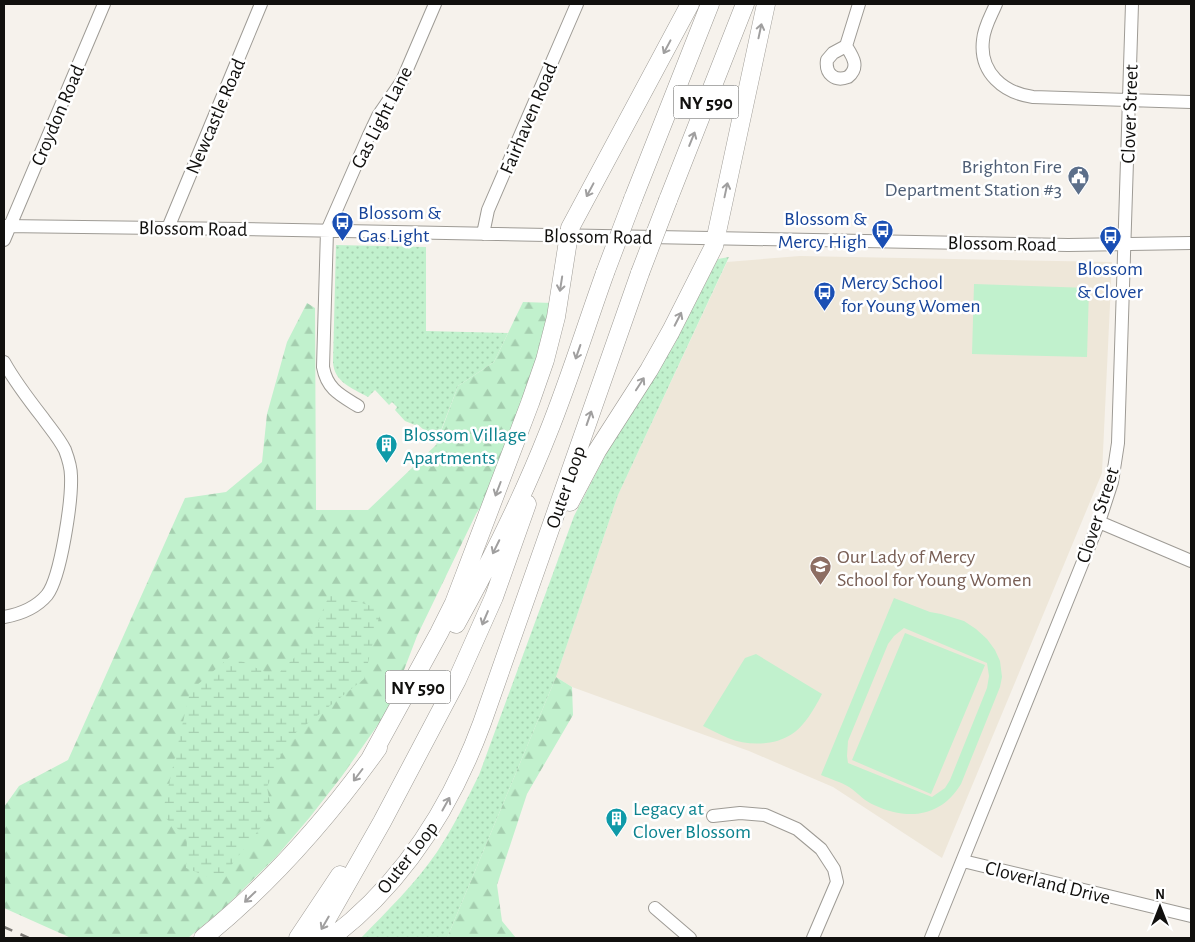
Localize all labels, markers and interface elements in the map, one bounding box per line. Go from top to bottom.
one-way arrow [756,24,765,40]
one-way arrow [662,39,672,54]
street label: Newcastle Road [183,56,249,177]
street label: Fairhaven Road [496,60,561,177]
street label: Croydon Road [28,62,88,169]
street label: Gas Light Lane [348,63,416,172]
street label: Clover Street [1118,64,1142,164]
road number: NY 590 [674,85,738,118]
one-way arrow [688,131,697,147]
place label: Brighton Fire Department Station #3 [885,157,1062,200]
public building icon: Brighton Fire Department Station #3 [1066,165,1090,196]
one-way arrow [585,182,594,197]
one-way arrow [722,183,731,199]
place label: Blossom & Gas Light [358,203,441,246]
place label: Blossom & Mercy High [778,209,867,252]
bus stop icon: Blossom & Gas Light [330,211,354,242]
street label: Blossom Road [138,218,248,240]
bus stop icon: Blossom & Mercy High [871,218,895,249]
bus stop icon: Blossom & Clover [1098,224,1122,255]
street label: Blossom Road [543,226,653,248]
street label: Blossom Road [947,233,1057,255]
place label: Blossom & Clover [1077,259,1143,302]
place label: Mercy School for Young Women [841,273,981,316]
one-way arrow [556,275,566,291]
bus stop icon: Mercy School for Young Women [813,281,837,312]
one-way arrow [673,311,683,326]
one-way arrow [572,344,582,360]
one-way arrow [636,377,646,391]
one-way arrow [585,410,595,426]
place label: Blossom Village Apartments [403,425,526,468]
building icon: Blossom Village Apartments [375,433,399,464]
street label: Outer Loop [543,443,589,531]
street label: Clover Street [1073,464,1123,566]
one-way arrow [493,480,502,496]
one-way arrow [491,539,500,554]
place label: Our Lady of Mercy School for Young Women [837,547,1032,590]
school or university icon: Our Lady of Mercy School for Young Women [809,555,833,586]
one-way arrow [480,610,490,625]
road number: NY 590 [386,670,450,704]
one-way arrow [352,768,363,781]
one-way arrow [441,798,451,812]
place label: Legacy at Clover Blossom [633,799,751,842]
building icon: Legacy at Clover Blossom [605,807,629,838]
street label: Outer Loop [373,818,442,898]
street label: Cloverland Drive [983,858,1112,908]
north arrow [1135,882,1185,932]
text: N [1155,888,1165,902]
one-way arrow [244,891,256,903]
one-way arrow [320,915,329,930]

